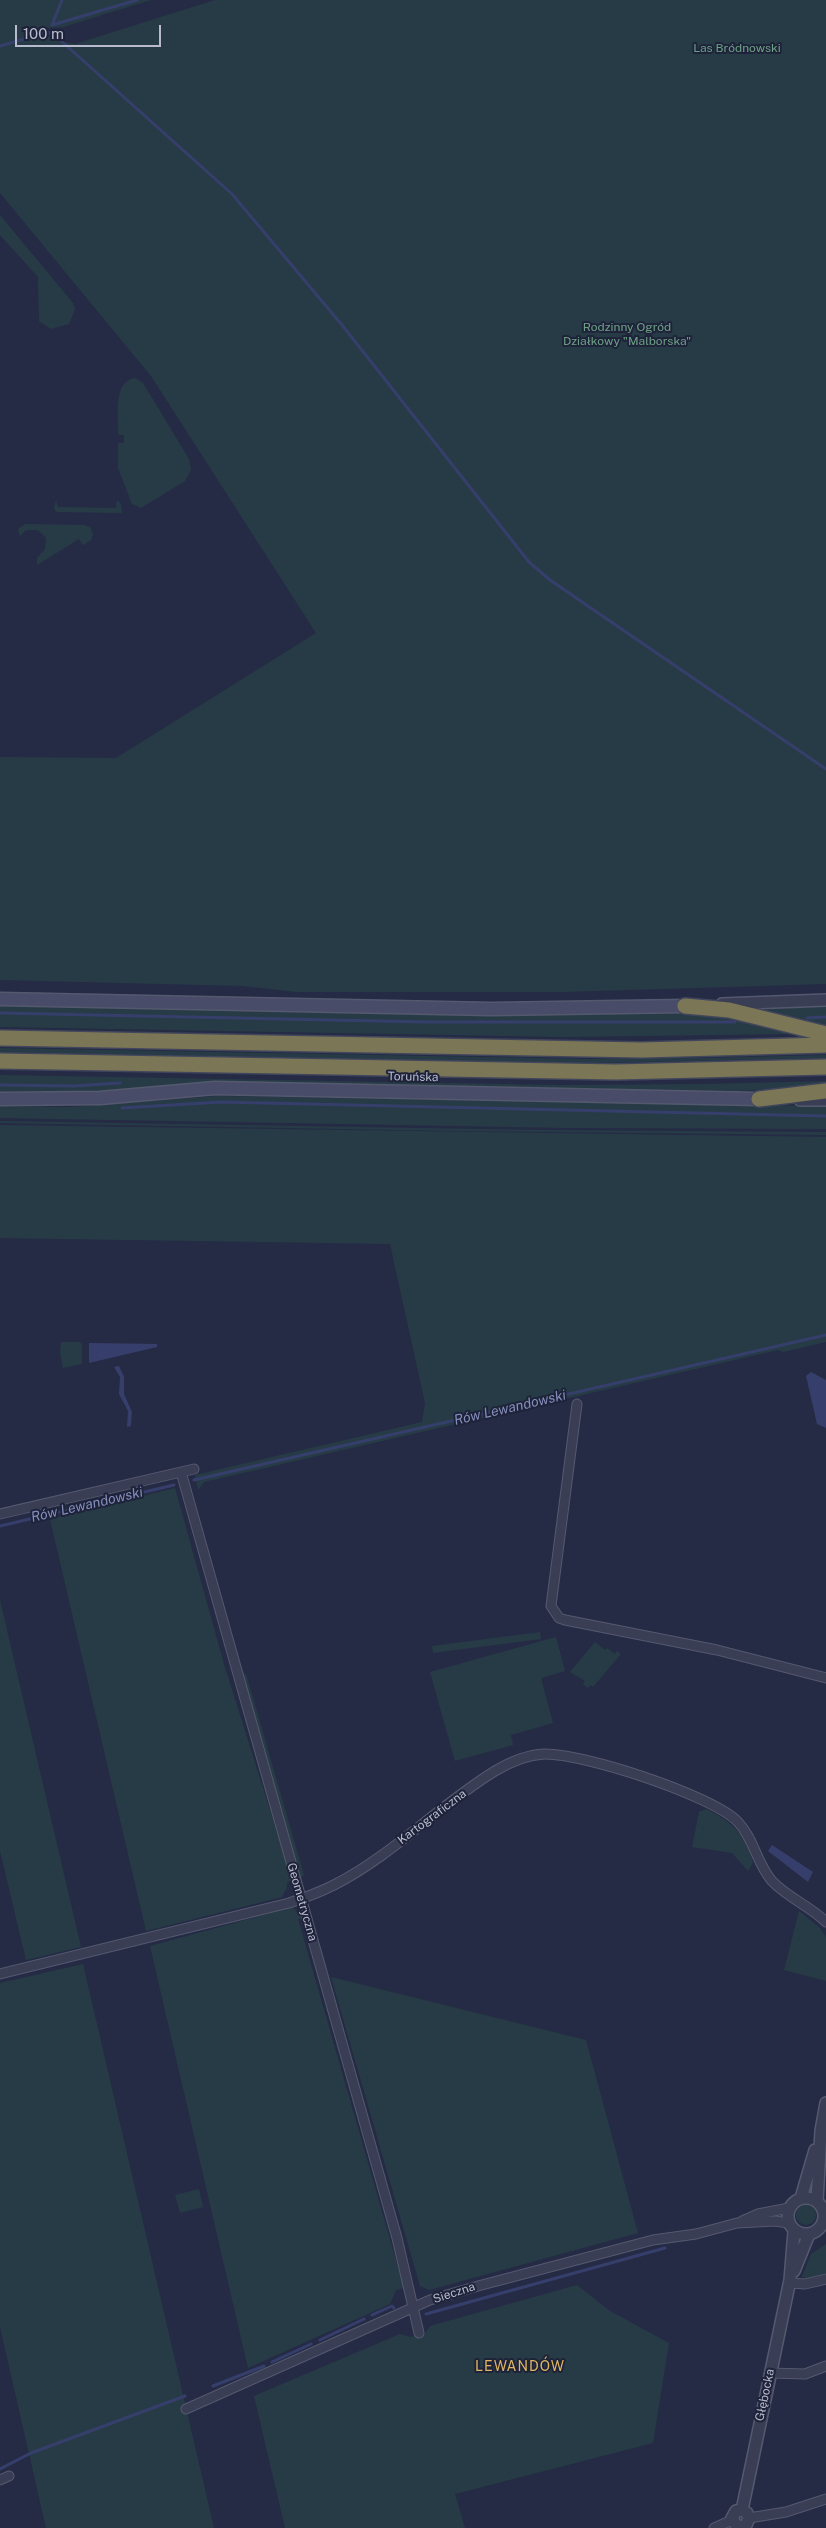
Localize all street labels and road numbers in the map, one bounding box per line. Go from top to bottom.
street label: Toruńska [387,1069,439,1085]
street label: Kartograficzna [395,1787,469,1847]
street label: Geometryczna [284,1861,320,1943]
street label: Sieczna [431,2279,477,2307]
street label: Głębocka [752,2368,778,2422]

